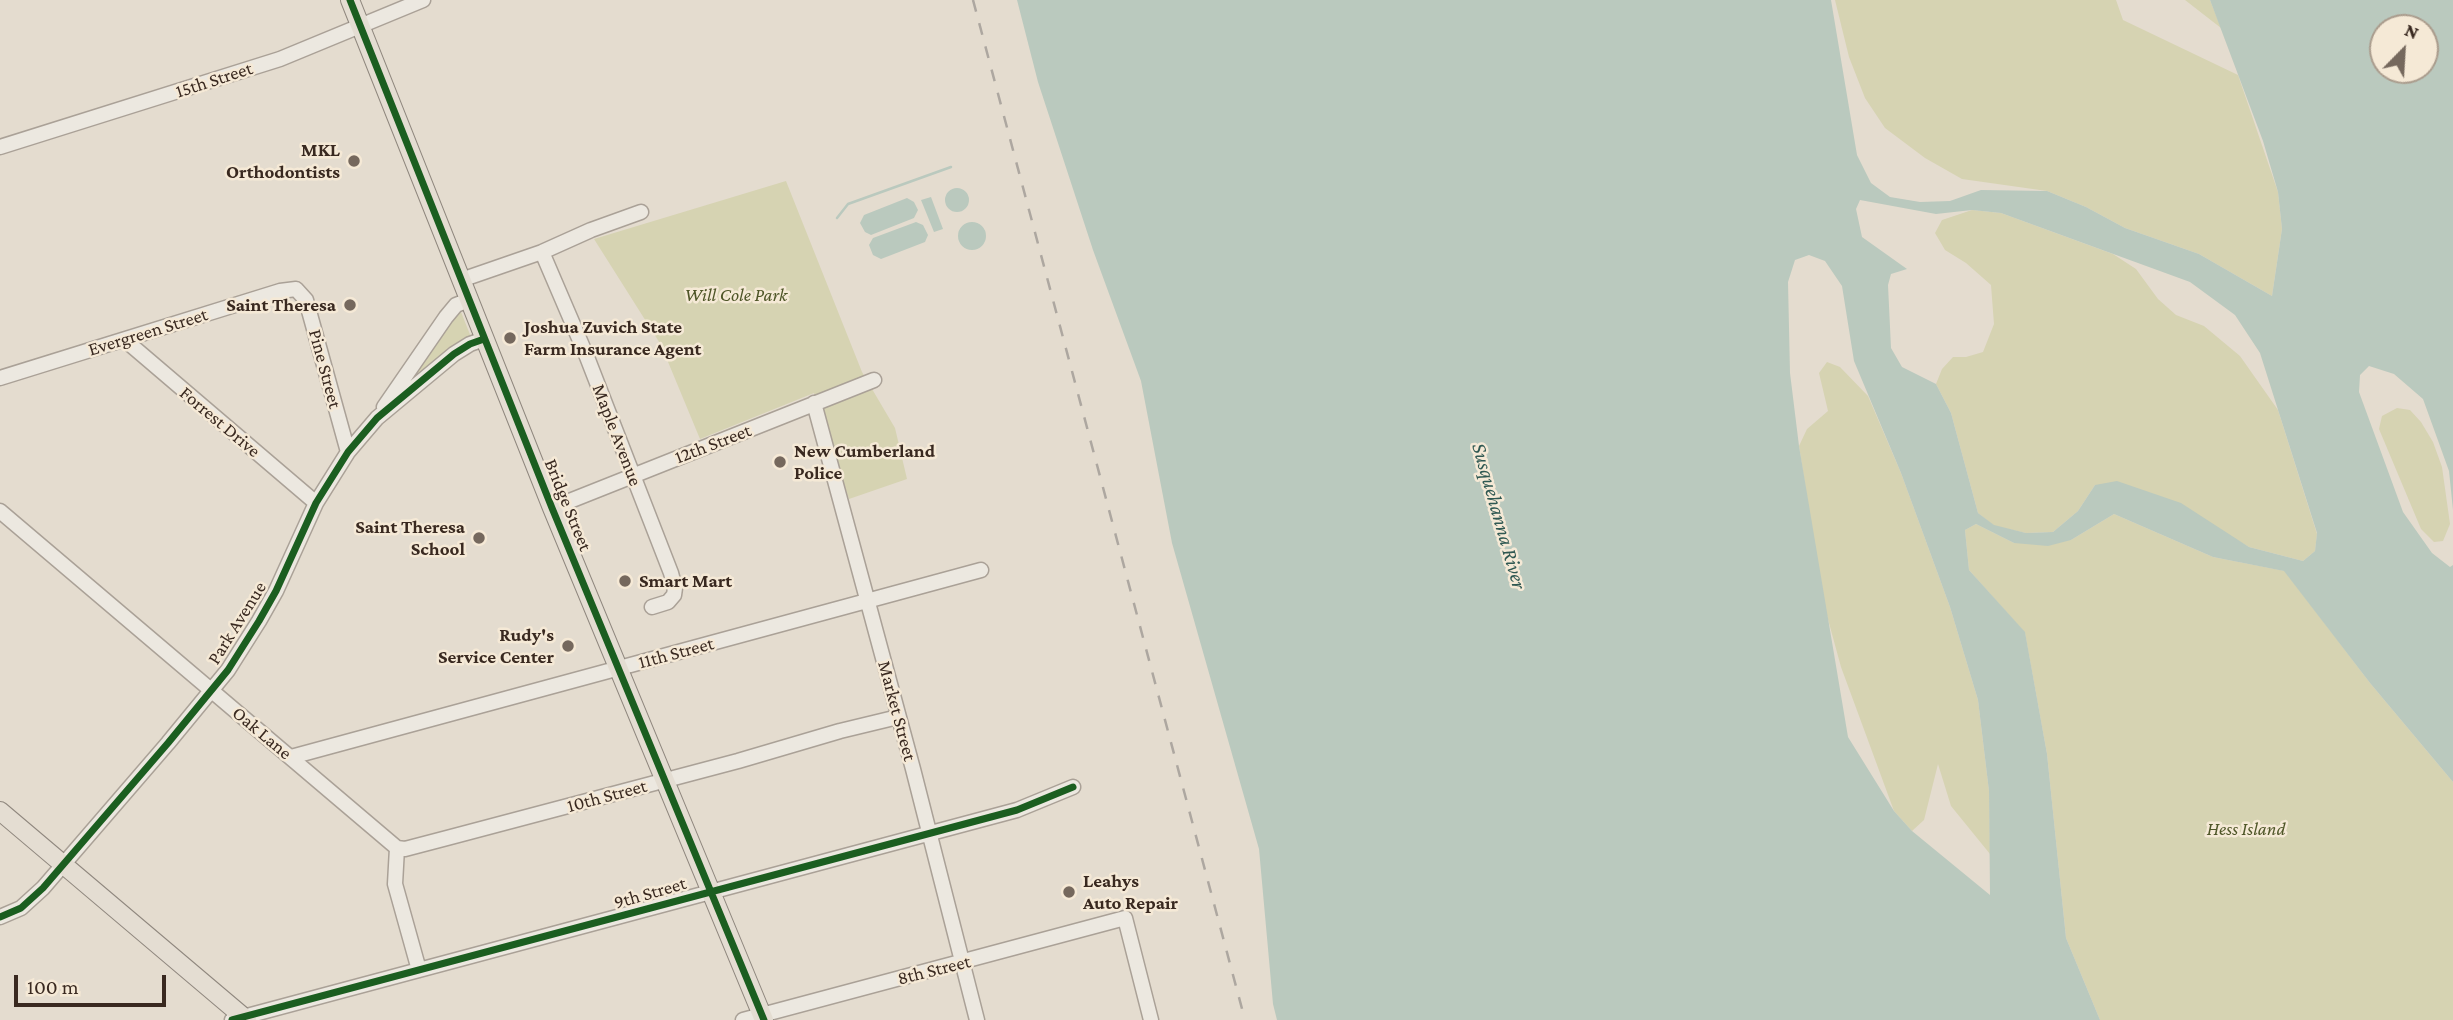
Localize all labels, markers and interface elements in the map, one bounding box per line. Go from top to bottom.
north arrow [2369,14,2439,84]
text: N [2402,19,2422,43]
street label: 15th Street [173,57,255,103]
place label: MKL Orthodontists [226,139,340,183]
marker: MKL Orthodontists [346,153,362,169]
park label: Will Cole Park [685,284,787,306]
place label: Saint Theresa [226,294,336,316]
marker: Saint Theresa [342,297,358,313]
street label: Evergreen Street [85,303,211,361]
place label: Joshua Zuvich State Farm Insurance Agent [524,316,701,360]
street label: Pine Street [303,327,347,411]
marker: Joshua Zuvich State Farm Insurance Agent [502,330,518,346]
street label: Maple Avenue [587,381,647,489]
street label: Forrest Drive [175,382,265,462]
street label: 12th Street [672,419,754,469]
place label: New Cumberland Police [794,440,935,484]
water label: Susquehanna River [1466,440,1532,592]
marker: New Cumberland Police [772,454,788,470]
street label: Bridge Street [539,455,597,555]
place label: Saint Theresa School [355,516,465,560]
marker: Saint Theresa School [471,530,487,546]
place label: Smart Mart [639,570,732,592]
marker: Smart Mart [617,573,633,589]
street label: Park Avenue [203,577,271,669]
place label: Rudy's Service Center [438,624,554,668]
street label: 11th Street [636,632,716,674]
marker: Rudy's Service Center [560,638,576,654]
street label: Market Street [873,658,921,764]
street label: Oak Lane [227,701,297,765]
street label: 10th Street [565,774,649,818]
park label: Hess Island [2207,818,2285,840]
place label: Leahys Auto Repair [1083,870,1178,914]
street label: 9th Street [611,872,689,914]
marker: Leahys Auto Repair [1061,884,1077,900]
street label: 8th Street [895,950,973,990]
scale bar [18,960,170,1004]
text: 100 m [27,975,79,999]

